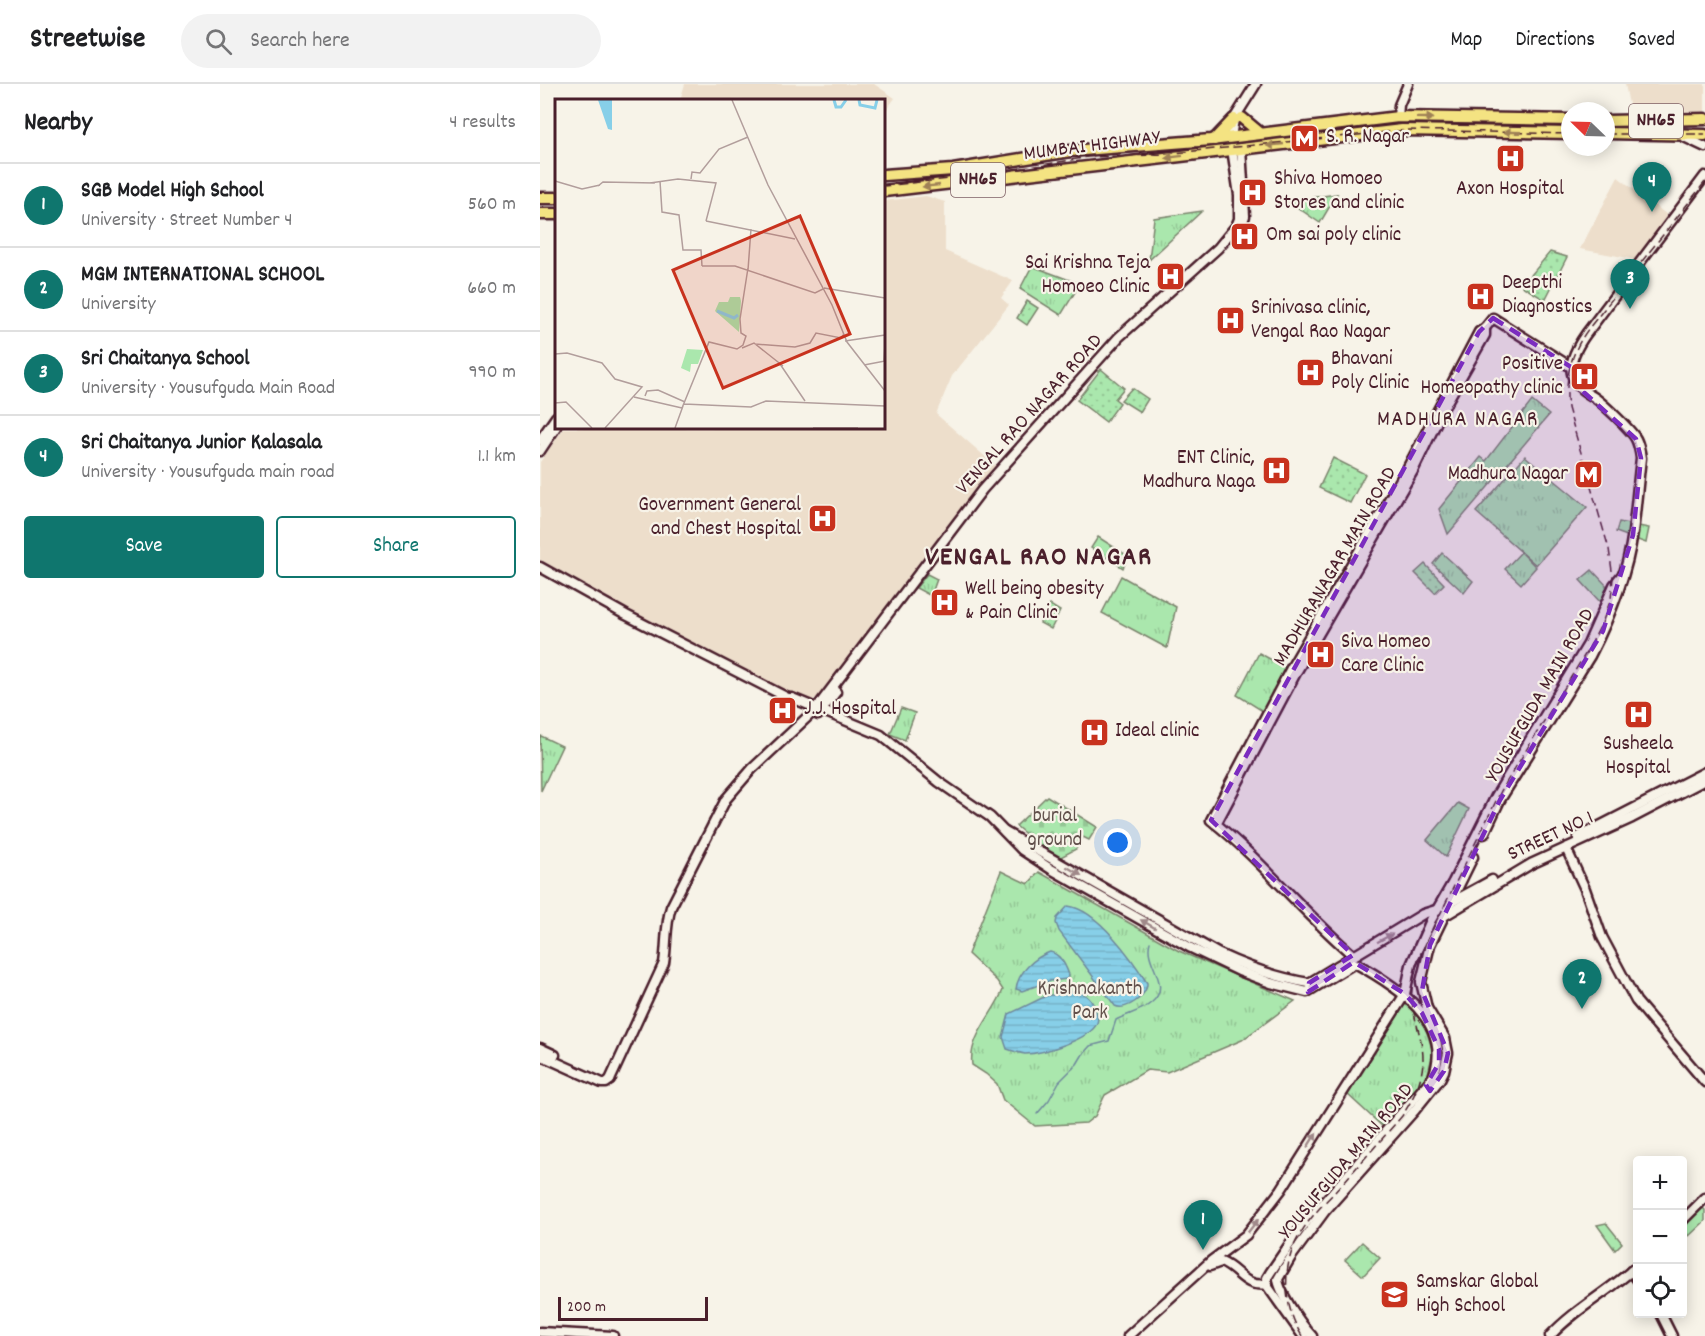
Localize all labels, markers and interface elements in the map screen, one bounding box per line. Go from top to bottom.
search box [181,14,601,68]
text: Streetwise [30,21,145,61]
icon: search [202,25,235,58]
text: Search here [250,26,350,57]
text: Map [1451,26,1482,56]
text: Directions [1515,26,1595,56]
text: Saved [1628,26,1675,56]
inset map [555,99,885,429]
north arrow [1561,102,1615,156]
road number: NH65 [1629,104,1683,138]
text: Nearby [24,105,92,142]
text: 4 results [449,109,516,137]
one-way arrow [1415,113,1434,123]
metro station icon: S. R. Nagar [1289,122,1321,154]
place label: S. R. Nagar [1326,123,1409,153]
street label: MUMBAI HIGHWAY [1022,124,1163,170]
one-way arrow [1502,127,1521,137]
one-way arrow [1266,140,1285,150]
hospital icon: Axon Hospital [1494,143,1526,175]
one-way arrow [1165,152,1184,162]
pin: 4 [1632,162,1672,212]
road number: NH65 [951,163,1005,197]
place label: Shiva Homoeo Stores and clinic [1274,165,1405,219]
place label: Axon Hospital [1456,175,1564,205]
text: SGB Model High School [81,176,264,207]
hospital icon: Shiva Homoeo Stores and clinic [1237,176,1269,208]
one-way arrow [922,181,941,191]
text: 1 [41,191,46,219]
text: 560 m [468,191,516,219]
text: University · Street Number 4 [81,207,293,235]
hospital icon: Om sai poly clinic [1229,220,1261,252]
place label: Om sai poly clinic [1266,221,1401,251]
place label: Sai Krishna Teja Homoeo Clinic [1025,249,1151,303]
text: MGM INTERNATIONAL SCHOOL [81,260,324,291]
hospital icon: Sai Krishna Teja Homoeo Clinic [1155,260,1187,292]
pin: 3 [1610,260,1650,309]
place label: Deepthi Diagnostics [1502,269,1593,323]
text: 2 [39,275,48,303]
text: 660 m [467,275,516,303]
hospital icon: Deepthi Diagnostics [1465,280,1497,312]
text: University [81,291,156,319]
place label: Srinivasa clinic, Vengal Rao Nagar [1251,294,1390,348]
hospital icon: Srinivasa clinic, Vengal Rao Nagar [1214,305,1246,337]
street label: VENGAL RAO NAGAR ROAD [949,328,1111,502]
text: Sri Chaitanya School [81,344,250,375]
place label: Bhavani Poly Clinic [1331,345,1409,399]
place label: Positive Homeopathy clinic [1420,350,1563,404]
hospital icon: Bhavani Poly Clinic [1294,356,1326,388]
text: 3 [39,359,48,387]
text: 990 m [468,359,516,387]
hospital icon: Positive Homeopathy clinic [1568,361,1600,393]
text: University · Yousufguda Main Road [81,375,335,403]
district label: MADHURA NAGAR [1377,405,1539,436]
text: Sri Chaitanya Junior Kalasala [81,428,322,459]
text: 4 [39,443,48,471]
text: 1.1 km [477,443,516,471]
place label: ENT Clinic, Madhura Naga [1143,444,1256,498]
hospital icon: ENT Clinic, Madhura Naga [1260,455,1292,487]
text: University · Yousufguda main road [81,459,335,487]
metro station icon: Madhura Nagar [1573,459,1605,491]
place label: Madhura Nagar [1448,460,1568,490]
street label: MADHURANAGAR MAIN ROAD [1266,461,1406,672]
place label: Government General and Chest Hospital [638,491,801,545]
hospital icon: Government General and Chest Hospital [806,502,838,534]
button: Save [24,516,264,578]
button: Share [276,516,516,578]
district label: VENGAL RAO NAGAR [925,539,1153,578]
place label: Well being obesity & Pain Clinic [965,575,1104,629]
hospital icon: Well being obesity & Pain Clinic [928,586,960,618]
street label: YOUSUFGUDA MAIN ROAD [1479,603,1603,789]
place label: Siva Homeo Care Clinic [1341,628,1431,682]
hospital icon: Siva Homeo Care Clinic [1304,639,1336,671]
hospital icon: J.J. Hospital [767,694,799,726]
place label: J.J. Hospital [804,695,896,725]
hospital icon: Susheela Hospital [1622,698,1654,730]
hospital icon: Ideal clinic [1078,716,1110,748]
place label: Ideal clinic [1115,717,1200,747]
place label: Susheela Hospital [1603,730,1674,784]
park label: burial ground [1028,802,1082,856]
street label: STREET NO 1 [1503,804,1599,870]
your location [1103,828,1132,857]
one-way arrow [1066,866,1083,876]
one-way arrow [1139,919,1156,929]
one-way arrow [1377,933,1394,943]
pin: 2 [1562,960,1602,1009]
park label: Krishnakanth Park [1038,975,1142,1029]
street label: YOUSUFGUDA MAIN ROAD [1272,1077,1422,1247]
one-way arrow [1307,1132,1318,1148]
map controls [1633,1156,1687,1318]
button: + [1633,1156,1687,1210]
pin: 1 [1184,1200,1222,1250]
button: − [1633,1210,1687,1264]
one-way arrow [1246,1218,1259,1234]
button: locate [1633,1264,1687,1318]
place label: Samskar Global High School [1416,1268,1538,1322]
school or university icon: Samskar Global High School [1379,1279,1411,1311]
scale bar [558,1294,708,1322]
text: 200 m [567,1296,606,1319]

